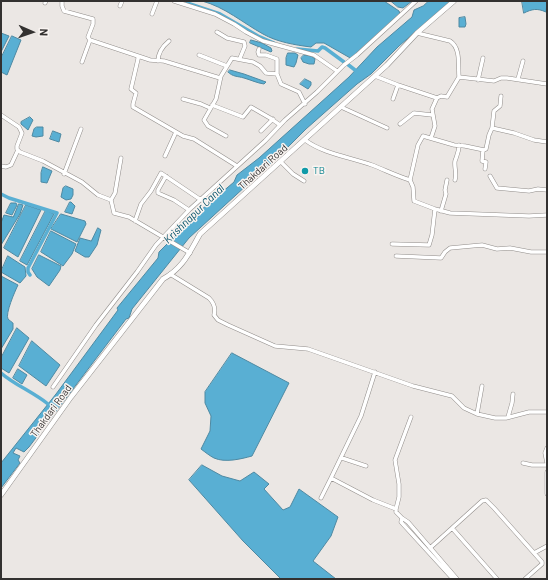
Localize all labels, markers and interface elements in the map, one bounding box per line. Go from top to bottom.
north arrow [12,12,52,52]
text: N [38,29,51,36]
street label: Thakdari Road [236,142,290,192]
place label: TB [313,165,325,177]
marker: TB [300,166,310,176]
water label: Krishnapur Canal [161,182,227,246]
street label: Thakdari Road [28,382,74,440]

